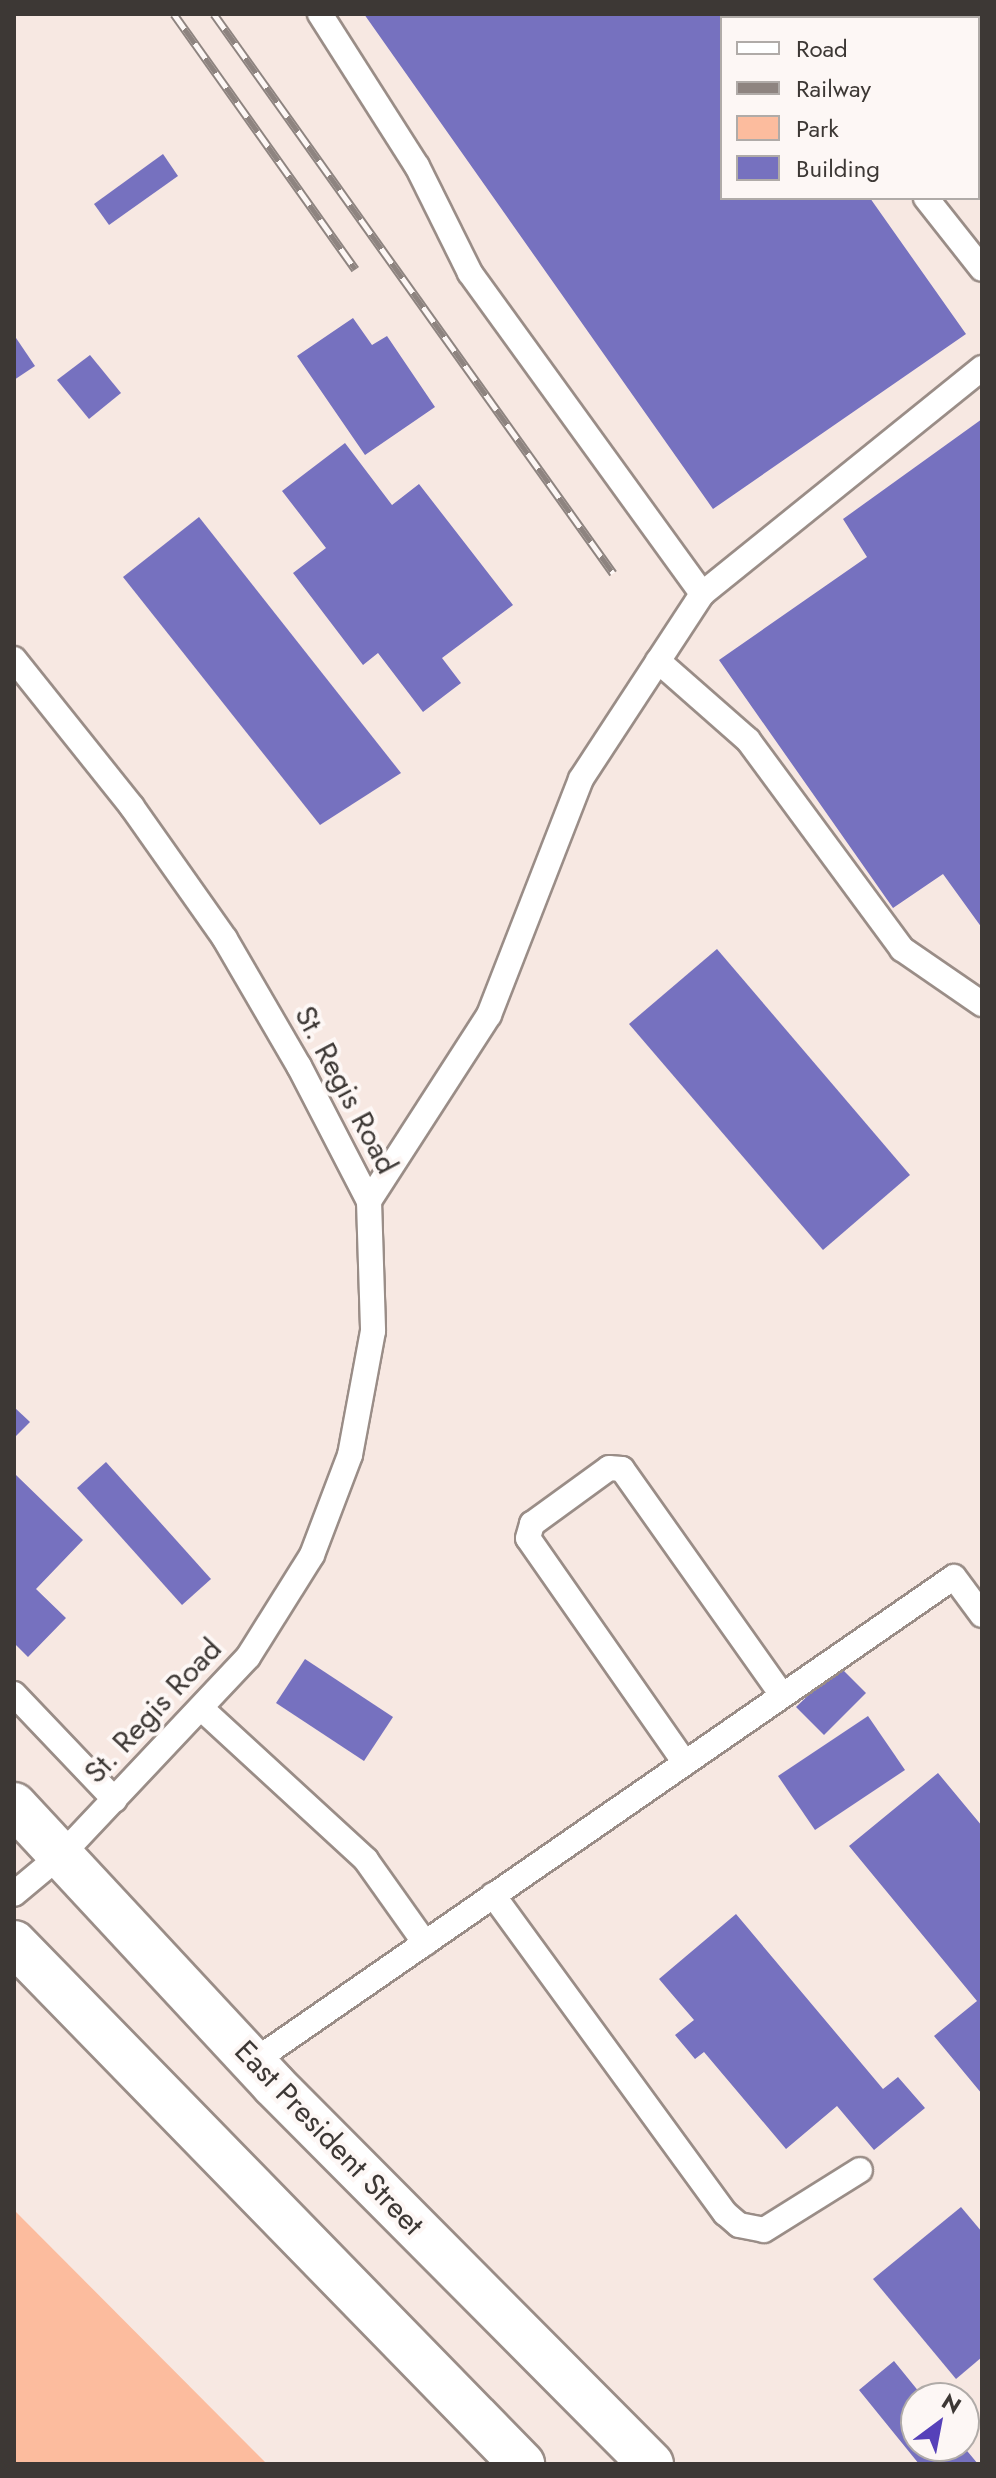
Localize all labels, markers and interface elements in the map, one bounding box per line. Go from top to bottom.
legend [720,16,980,200]
text: Road [796,31,848,66]
text: Railway [796,71,871,106]
text: Park [796,111,839,146]
text: Building [796,151,880,186]
street label: St. Regis Road [287,1000,405,1180]
street label: St. Regis Road [77,1631,229,1791]
street label: East President Street [227,2033,431,2243]
north arrow [900,2382,980,2462]
text: N [936,2385,968,2422]

